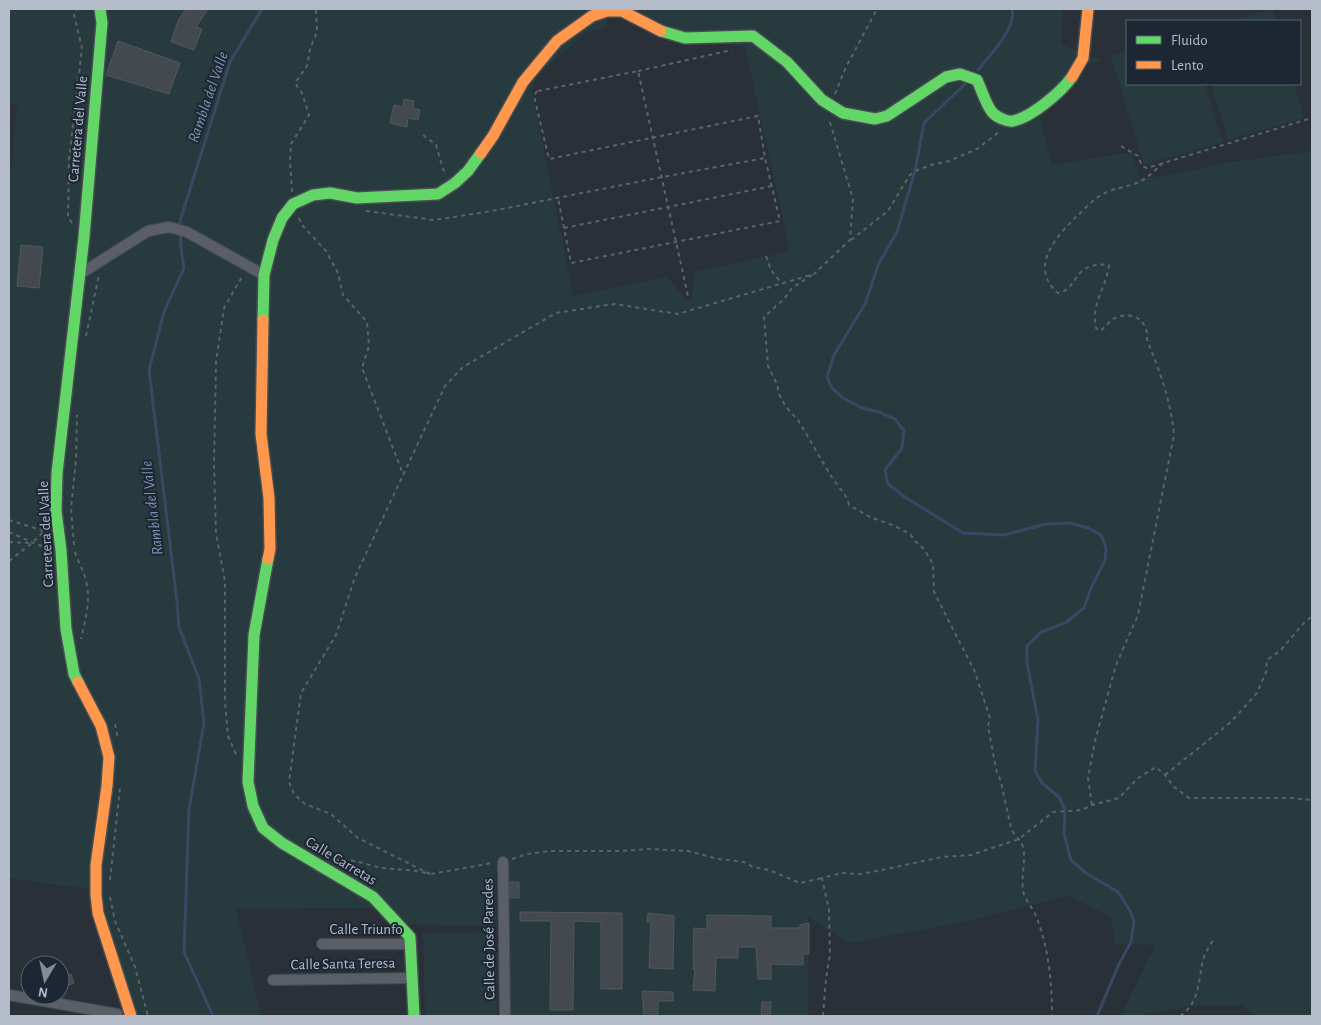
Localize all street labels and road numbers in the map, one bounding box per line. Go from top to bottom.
street label: Carretera del Valle [66,75,90,183]
street label: Carretera del Valle [36,480,56,588]
street label: Calle Carretas [303,834,379,888]
street label: Calle de José Paredes [480,878,498,1000]
street label: Calle Triunfo [329,922,403,937]
street label: Calle Santa Teresa [291,956,395,972]

